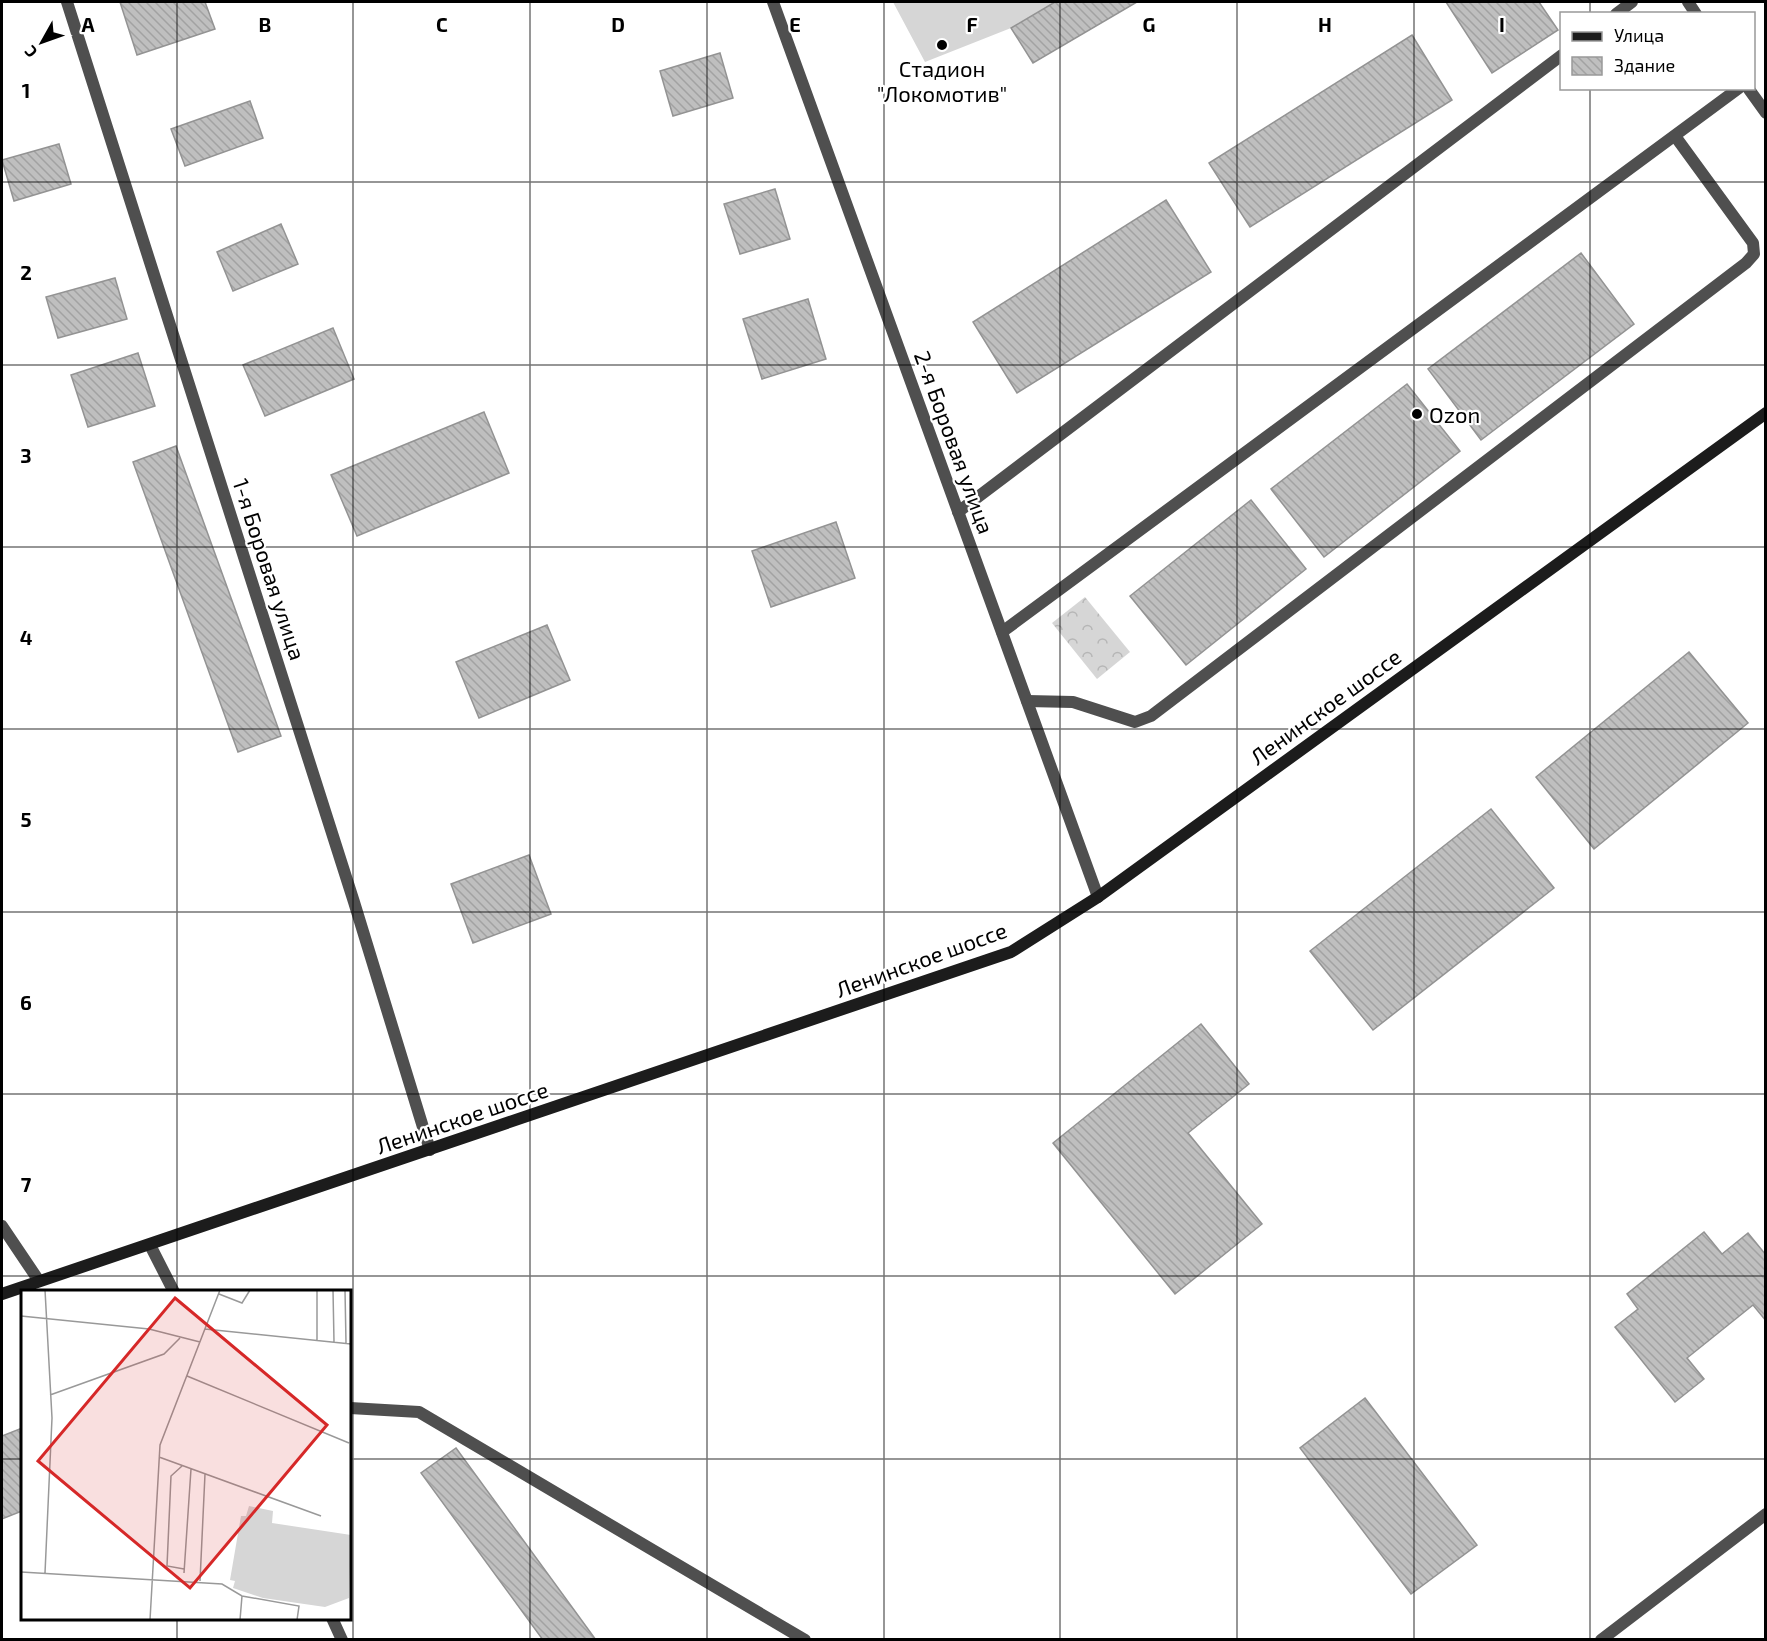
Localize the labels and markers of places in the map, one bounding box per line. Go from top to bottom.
marker: Стадион "Локомотив" [935,38,949,52]
place label: Стадион "Локомотив" [877,55,1007,106]
place label: Ozon [1429,401,1480,427]
marker: Ozon [1410,407,1424,421]

